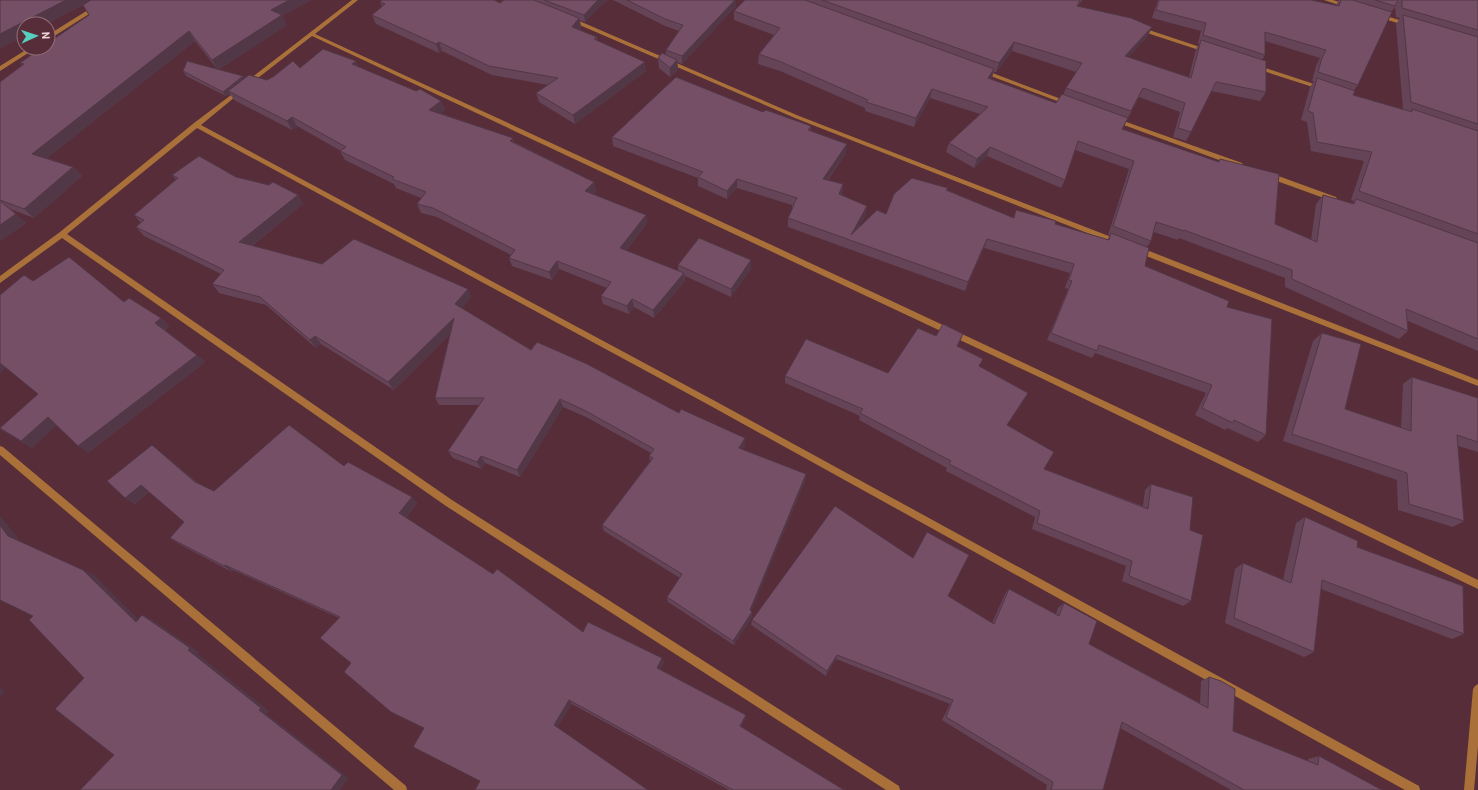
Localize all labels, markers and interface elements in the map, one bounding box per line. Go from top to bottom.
north arrow [16,16,56,56]
text: N [40,31,53,39]

